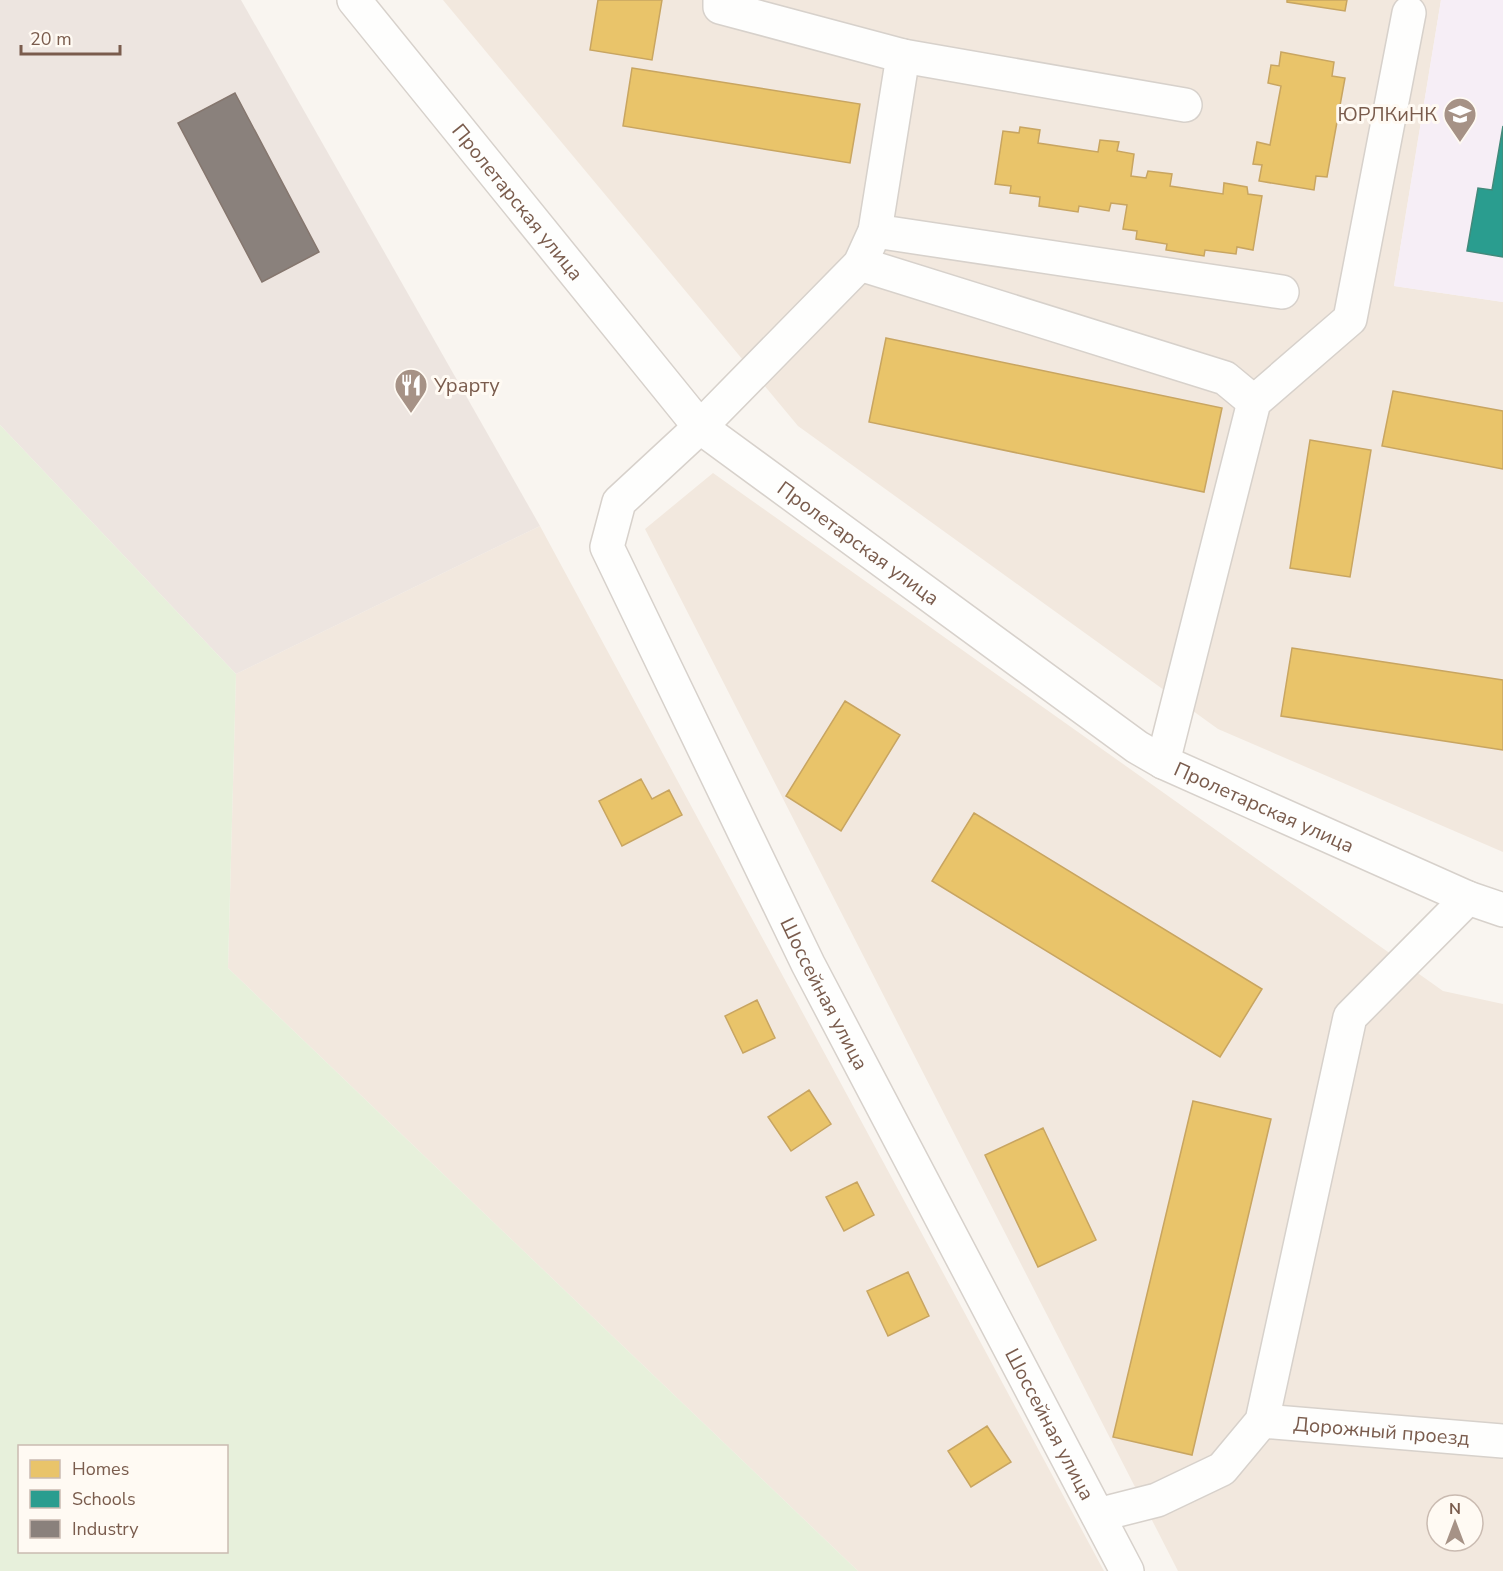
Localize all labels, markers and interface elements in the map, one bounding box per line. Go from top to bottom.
scale bar [21,18,120,56]
text: 20 m [30,27,72,51]
school or university icon: ЮРЛКиНК [1442,96,1478,143]
place label: ЮРЛКиНК [1338,101,1437,128]
street label: Пролетарская улица [446,118,589,286]
restaurant icon: Урарту [393,367,429,414]
place label: Урарту [433,372,500,399]
street label: Пролетарская улица [772,475,945,612]
street label: Пролетарская улица [1170,756,1358,860]
street label: Шоссейная улица [774,913,874,1075]
street label: Шоссейная улица [998,1344,1100,1505]
street label: Дорожный проезд [1292,1411,1471,1452]
legend [18,1445,228,1553]
text: Homes [72,1457,129,1481]
text: Schools [72,1487,136,1511]
north arrow [1425,1493,1485,1553]
text: N [1449,1498,1461,1520]
text: Industry [72,1517,139,1541]

